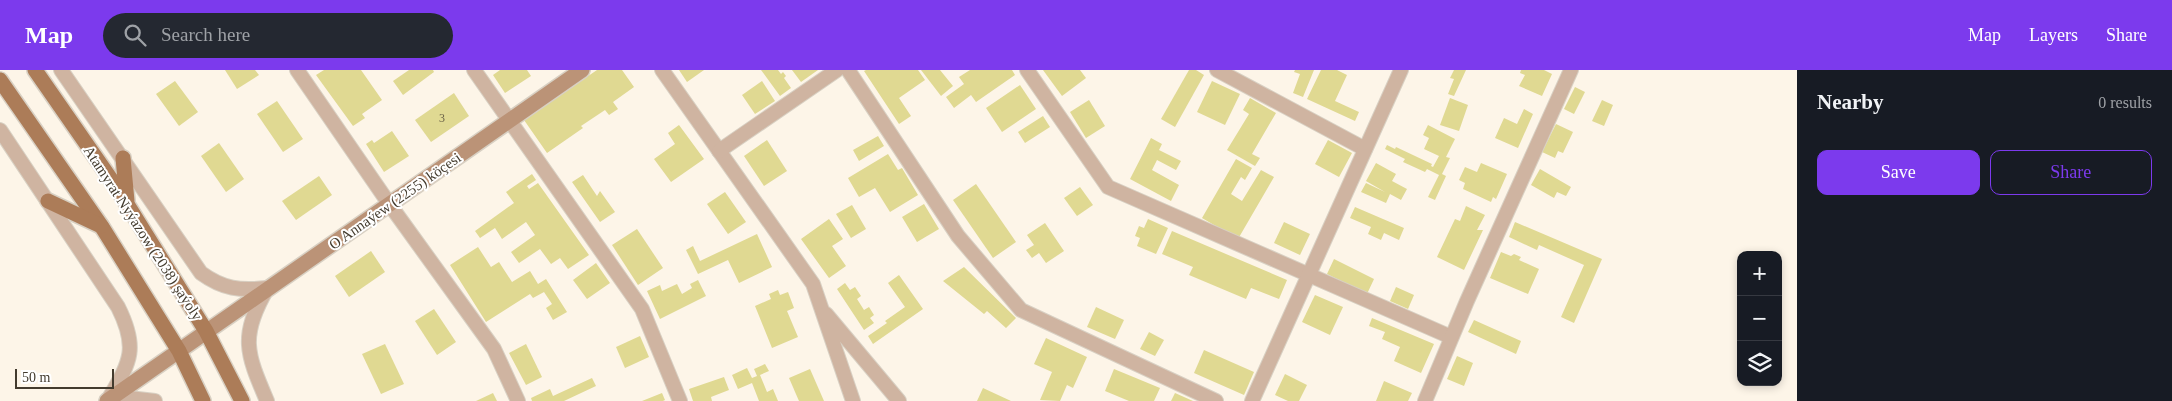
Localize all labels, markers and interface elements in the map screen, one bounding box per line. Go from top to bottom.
search box [103,13,453,58]
icon: search [121,21,149,49]
text: Map [25,22,73,48]
text: Search here [161,24,250,45]
text: Map [1968,25,2001,45]
text: Layers [2029,25,2078,45]
text: Share [2106,25,2147,45]
text: Nearby [1817,90,1884,114]
text: 0 results [2098,94,2152,111]
house number: 3 [439,111,445,125]
street label: Atamyrat Nyýazow (2038) şaýoly [80,143,206,324]
street label: O Annaýew (2255) köçesi [326,149,464,253]
button: Save [1817,150,1980,195]
button: Share [1990,150,2152,195]
map controls [1737,251,1782,386]
button: + [1737,251,1782,296]
button: − [1737,296,1782,341]
button: layers [1737,341,1782,386]
scale bar [15,366,114,389]
text: 50 m [22,370,50,385]

